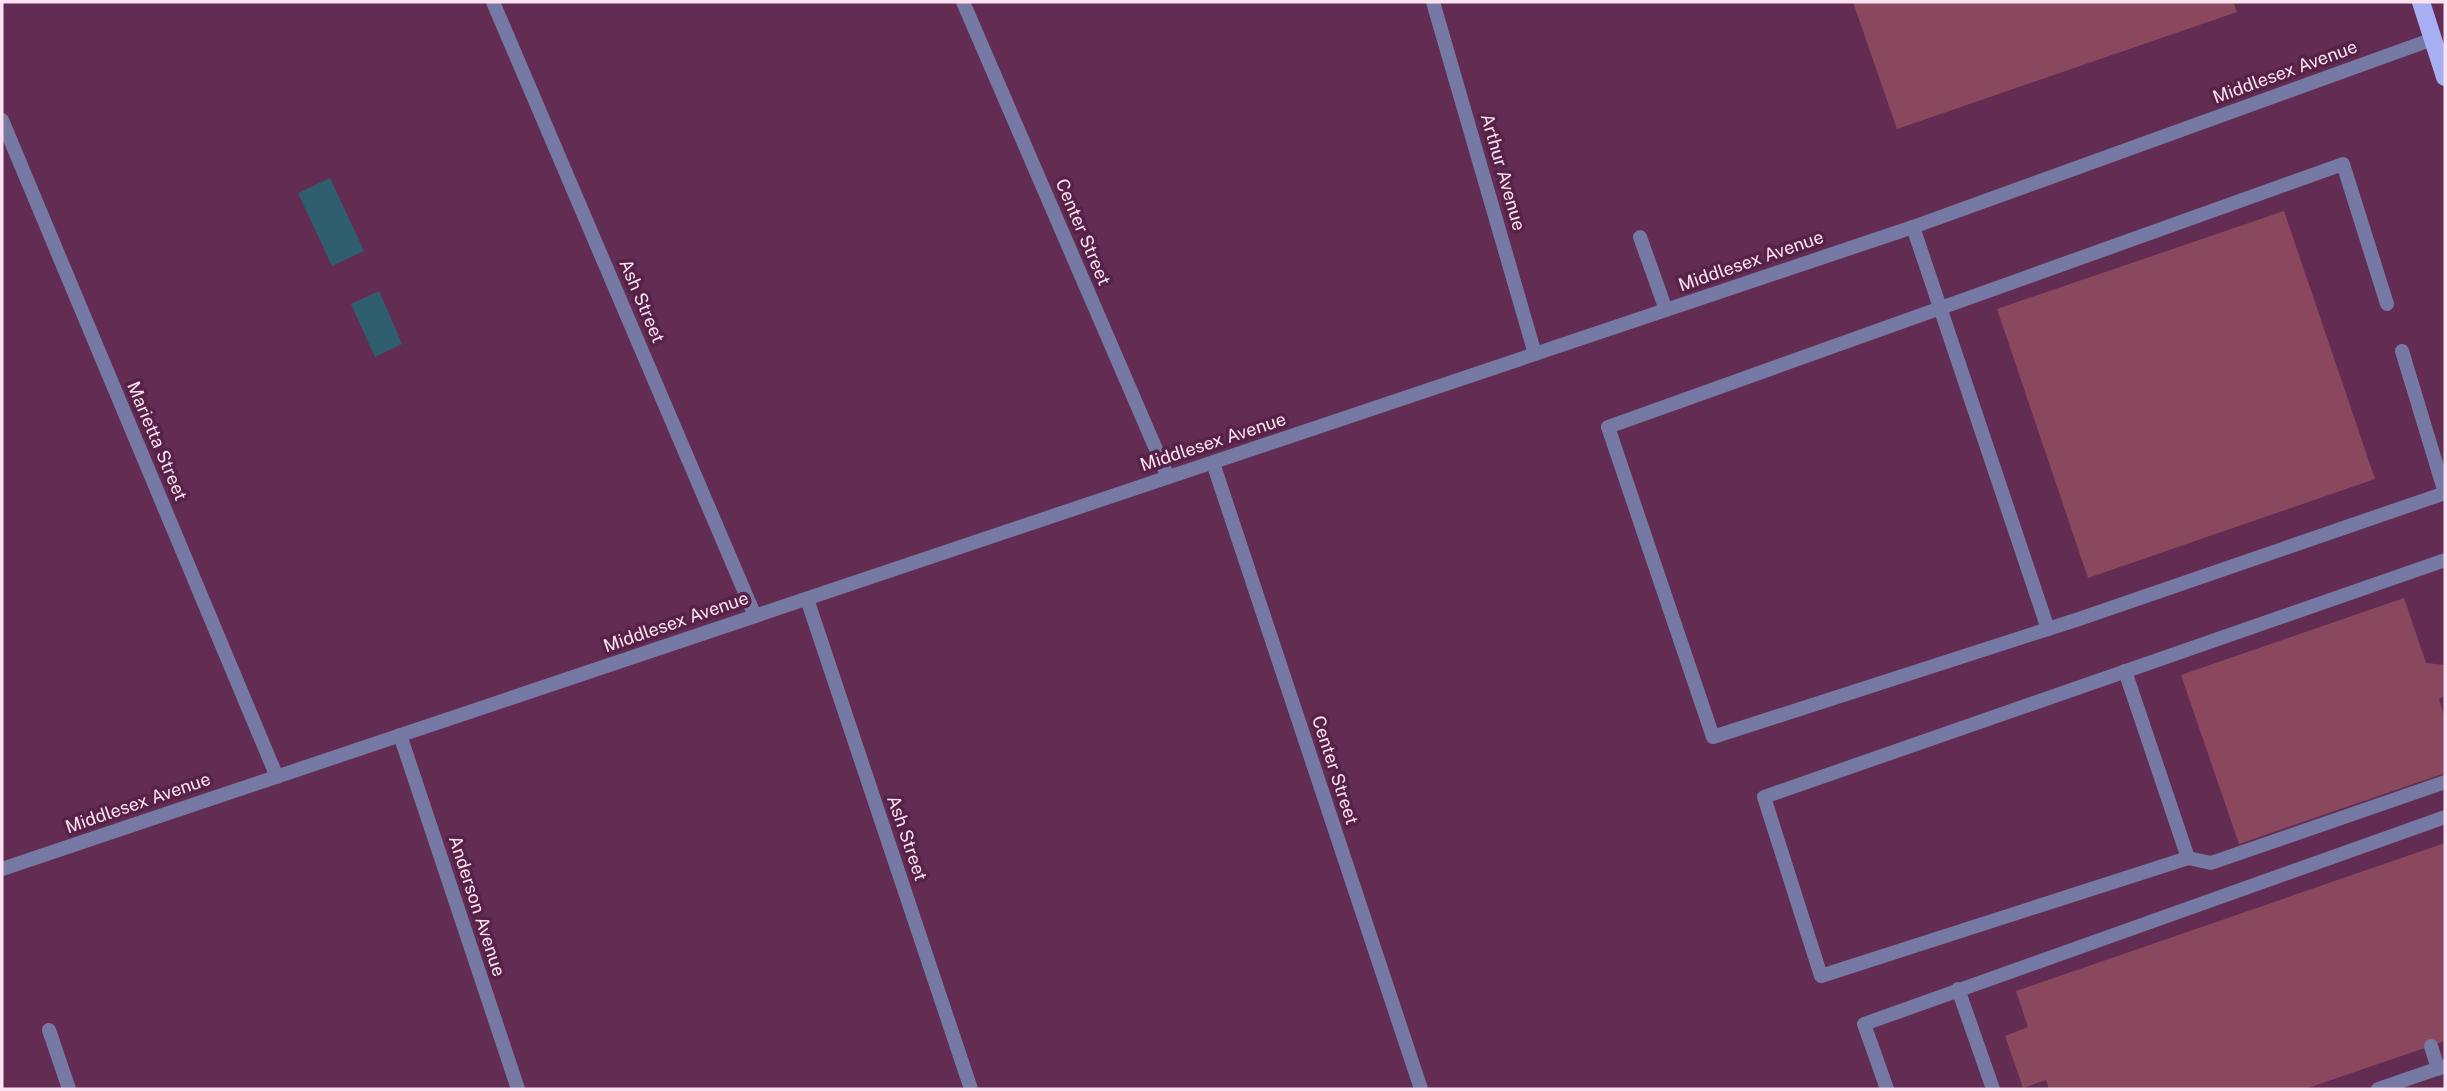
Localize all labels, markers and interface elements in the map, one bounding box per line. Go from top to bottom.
street label: Middlesex Avenue [2210,36,2360,107]
street label: Arthur Avenue [1477,111,1530,233]
street label: Center Street [1052,175,1115,288]
street label: Middlesex Avenue [1675,226,1826,295]
street label: Ash Street [615,256,670,346]
street label: Marietta Street [123,378,192,503]
street label: Middlesex Avenue [1137,408,1288,475]
street label: Middlesex Avenue [600,587,751,656]
street label: Center Street [1308,713,1363,827]
street label: Middlesex Avenue [62,768,213,837]
street label: Ash Street [883,792,932,883]
street label: Anderson Avenue [445,833,510,979]

